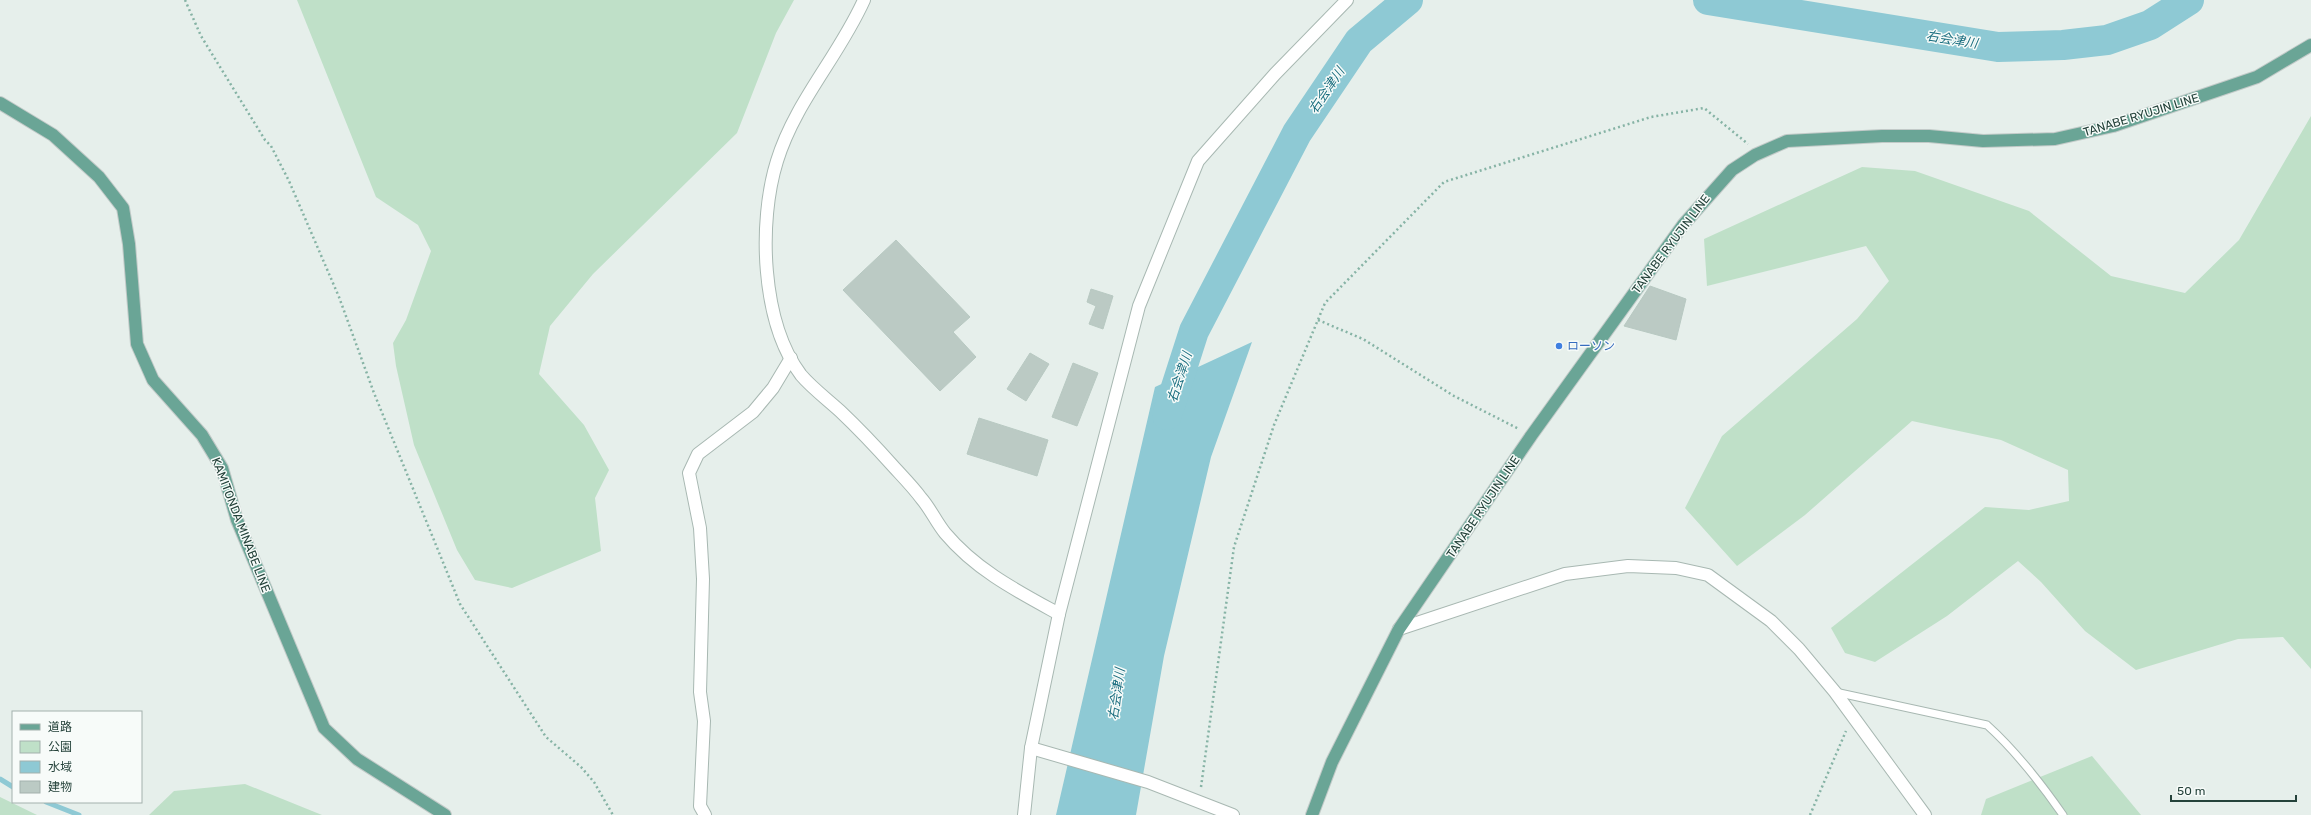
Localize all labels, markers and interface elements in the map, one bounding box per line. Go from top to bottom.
water label: 右会津川 [1925,28,1981,51]
water label: 右会津川 [1306,63,1348,116]
street label: TANABE RYUJIN LINE [2081,91,2201,139]
street label: TANABE RYUJIN LINE [1629,192,1713,296]
place label: ローソン [1567,339,1615,353]
marker: ローソン [1554,341,1564,351]
water label: 右会津川 [1164,348,1195,404]
street label: TANABE RYUJIN LINE [1444,453,1522,561]
street label: KAMITONDA MINABE LINE [209,456,273,594]
water label: 右会津川 [1105,665,1128,721]
legend [12,711,142,803]
text: 道路 [48,720,72,734]
text: 公園 [48,740,72,754]
text: 水域 [48,760,72,774]
scale bar [2171,777,2296,803]
text: 建物 [48,780,72,794]
text: 50 m [2177,784,2205,798]

